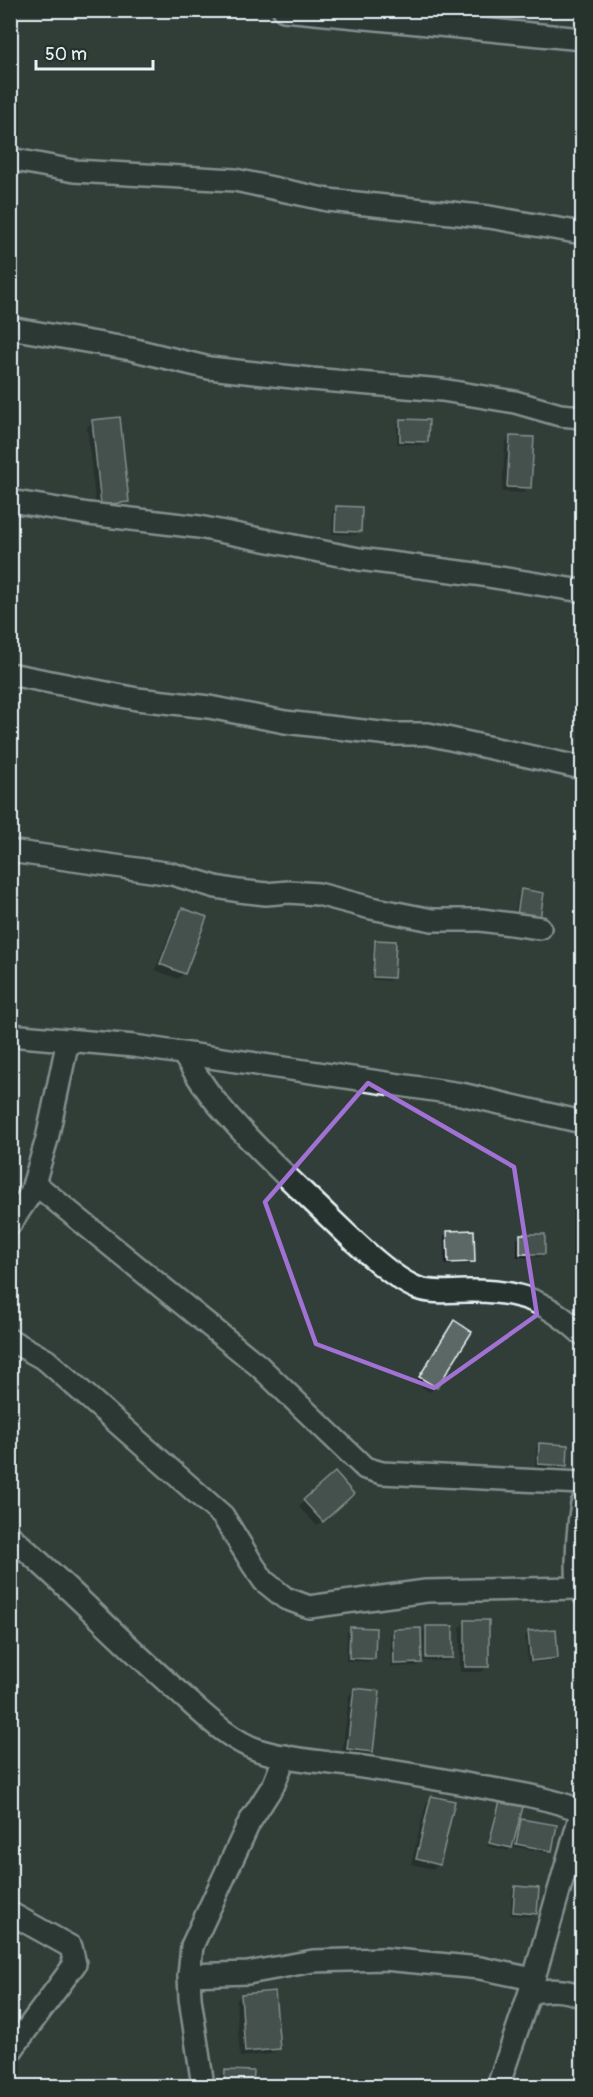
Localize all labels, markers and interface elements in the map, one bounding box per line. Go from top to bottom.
scale bar [36,33,153,71]
text: 50 m [45,43,87,66]

